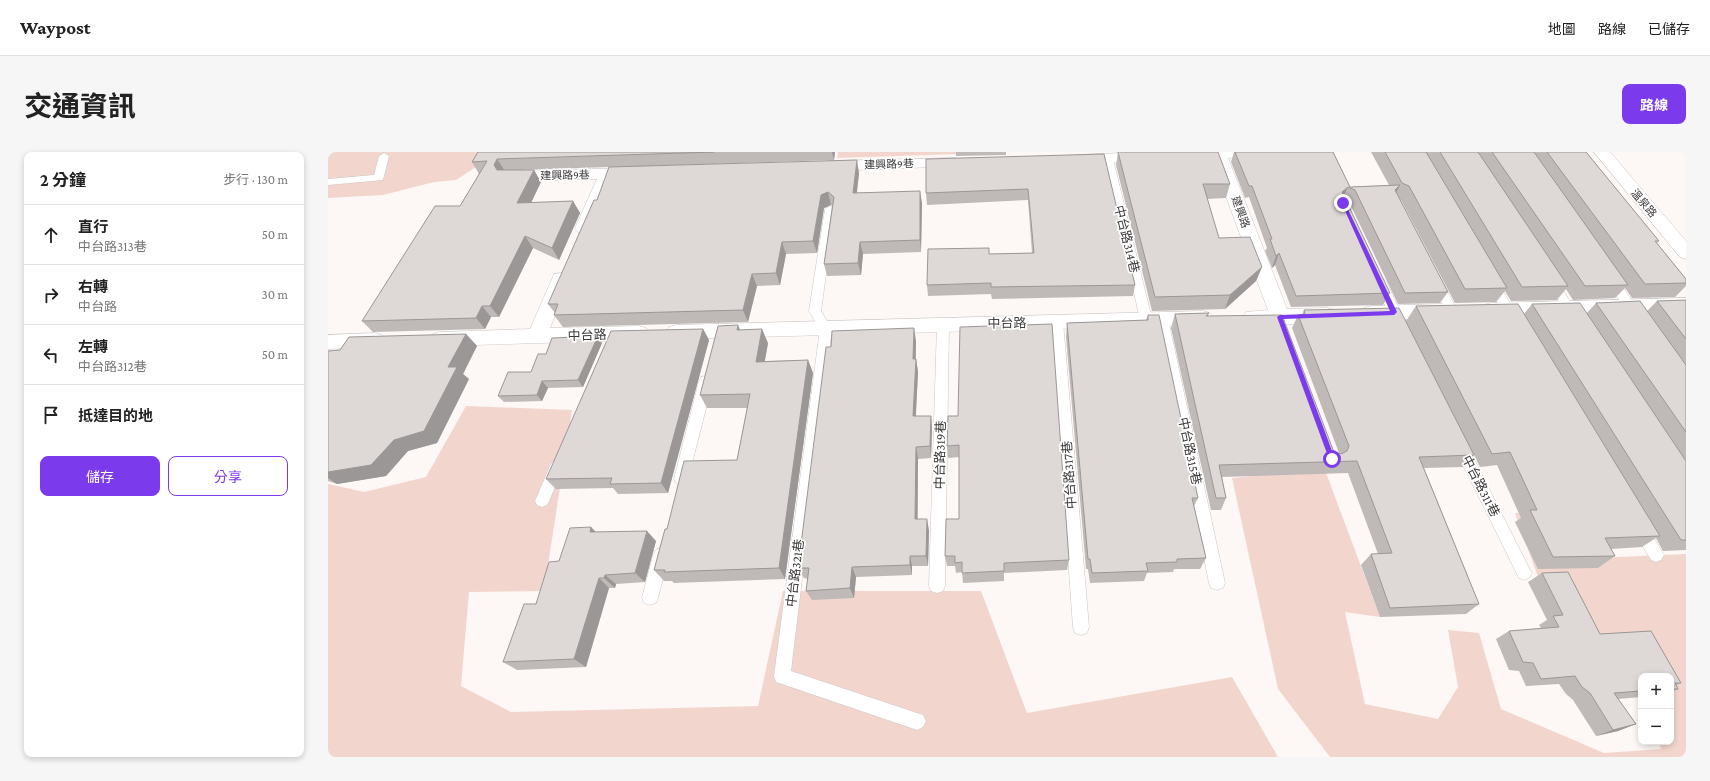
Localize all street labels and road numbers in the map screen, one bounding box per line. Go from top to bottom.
street label: 建興路9巷 [864,157,914,171]
street label: 建興路9巷 [540,169,590,181]
street label: 溫泉路 [1629,187,1659,219]
street label: 建興路 [1230,194,1252,230]
street label: 中台路314巷 [1111,204,1143,274]
street label: 中台路 [987,315,1027,331]
street label: 中台路 [567,327,607,343]
street label: 中台路315巷 [1176,416,1204,486]
street label: 中台路319巷 [932,420,948,490]
street label: 中台路317巷 [1059,440,1079,510]
street label: 中台路311巷 [1459,453,1503,519]
street label: 中台路321巷 [783,538,807,608]

